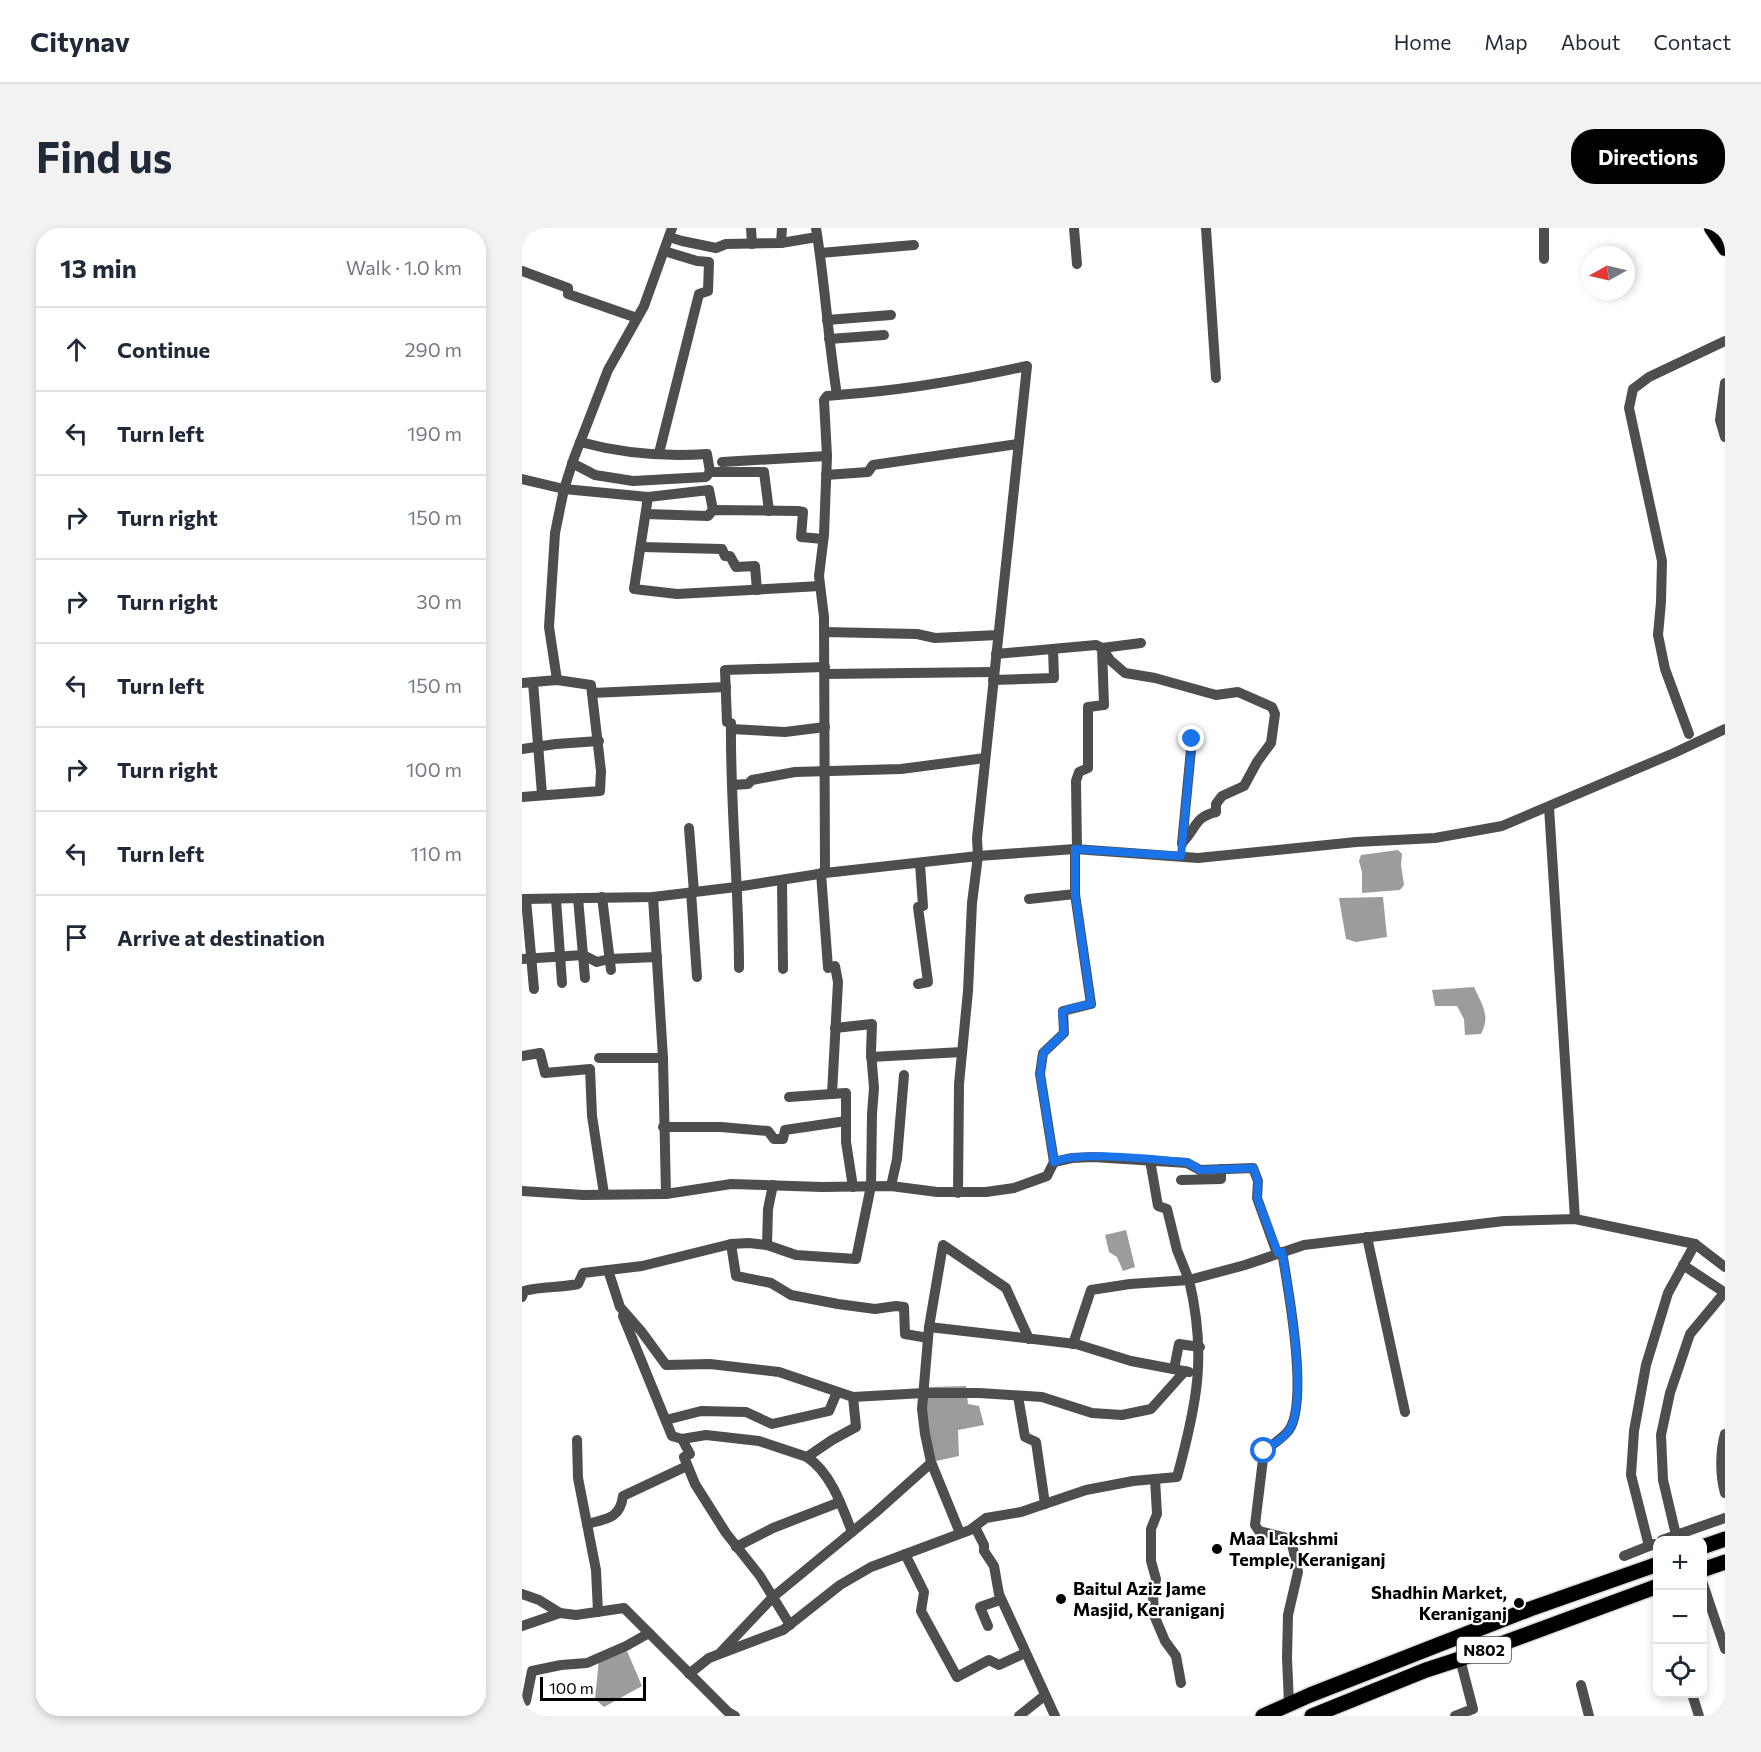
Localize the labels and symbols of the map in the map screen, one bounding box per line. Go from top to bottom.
north arrow [1581,246,1635,300]
route end [1178,725,1204,751]
route start [1250,1437,1276,1463]
place label: Maa Lakshmi Temple, Keraniganj [1229,1527,1386,1570]
marker: Maa Lakshmi Temple, Keraniganj [1210,1542,1224,1556]
place label: Baitul Aziz Jame Masjid, Keraniganj [1073,1577,1225,1620]
place label: Shadhin Market, Keraniganj [1371,1581,1507,1624]
marker: Baitul Aziz Jame Masjid, Keraniganj [1054,1592,1068,1606]
marker: Shadhin Market, Keraniganj [1512,1596,1526,1610]
road number: N802 [1457,1637,1511,1663]
scale bar [540,1674,646,1702]

